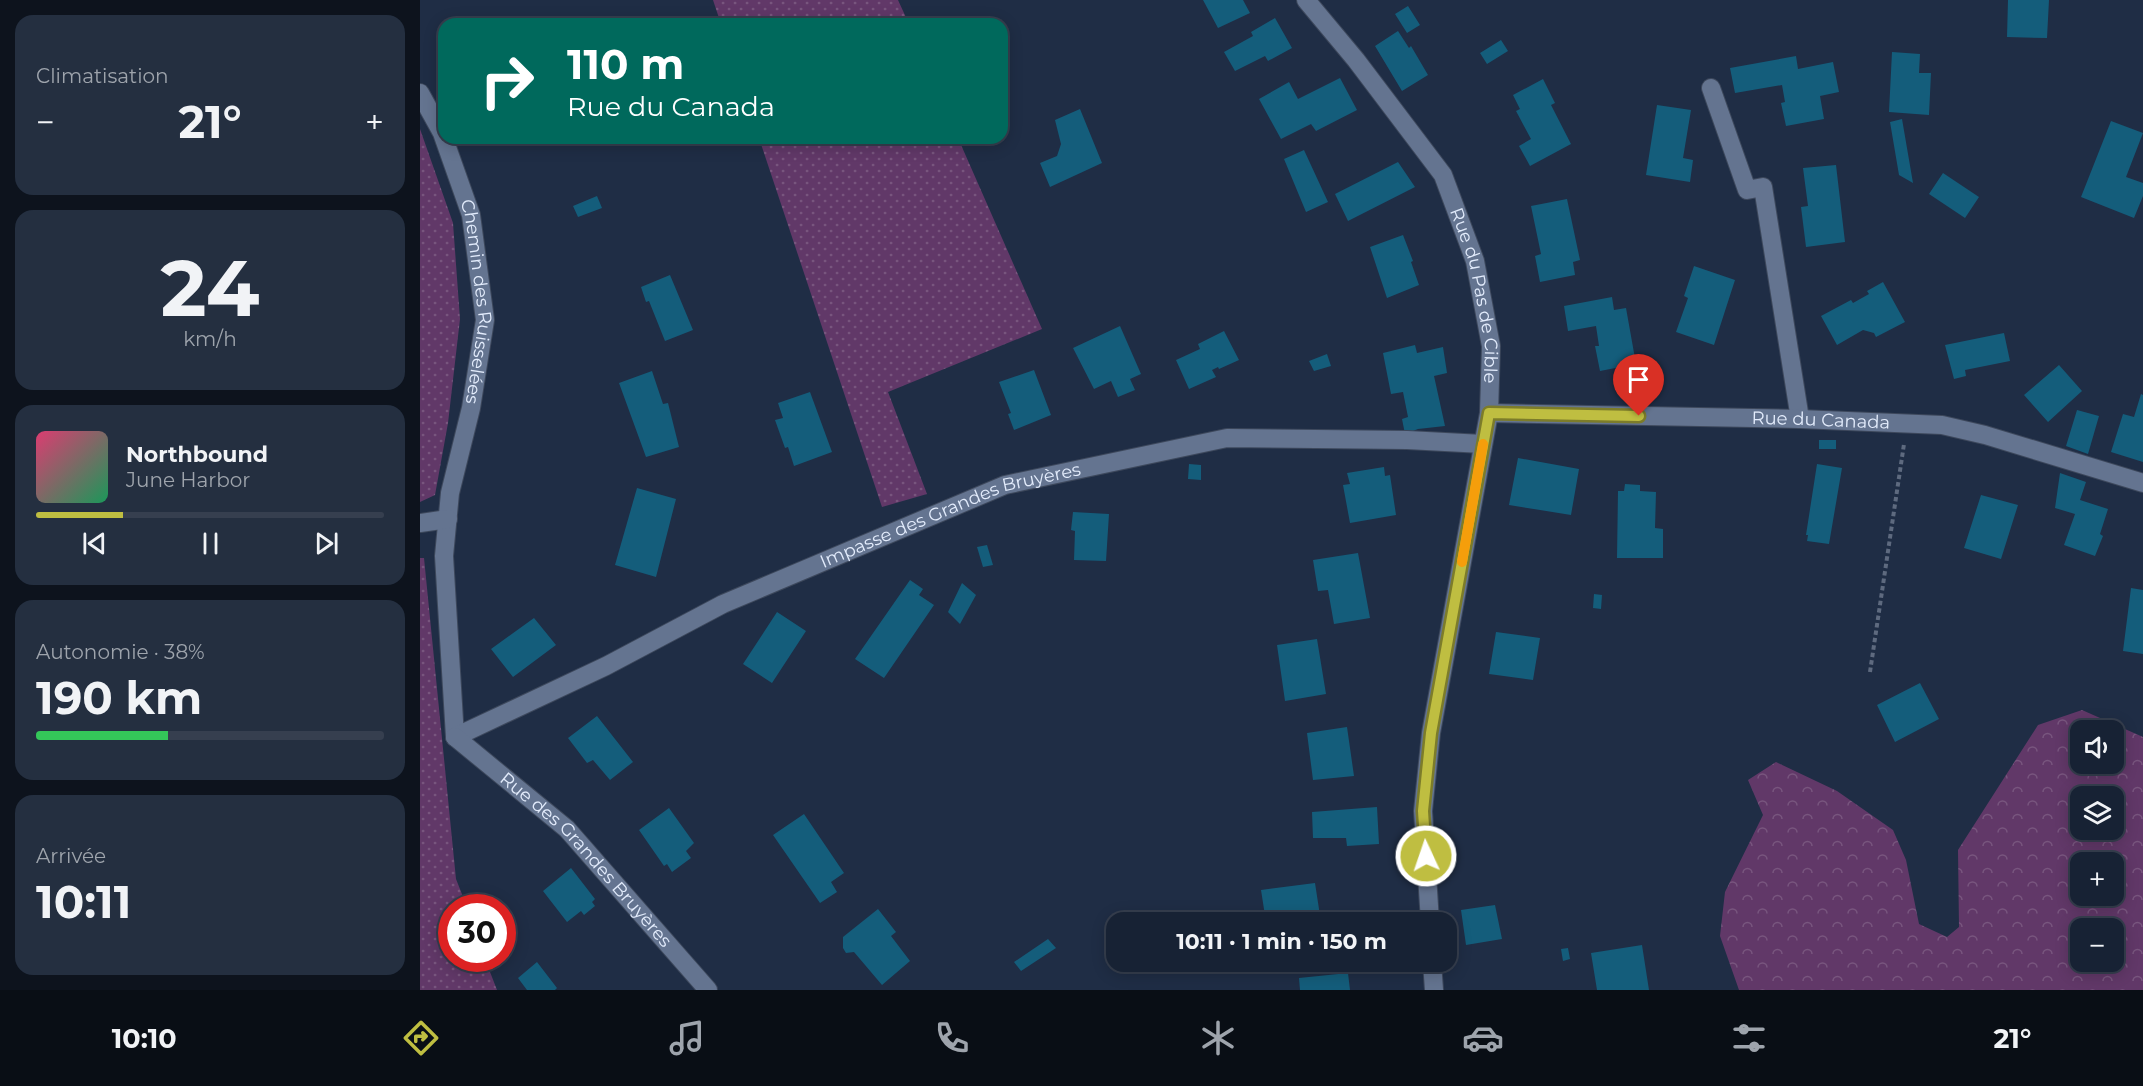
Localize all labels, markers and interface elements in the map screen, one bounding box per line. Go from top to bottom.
text: 110 m [567,38,684,90]
icon: right [468,42,546,120]
text: Climatisation [36,64,169,88]
text: Rue du Canada [567,90,775,123]
text: 21° [178,94,242,149]
text: − [36,102,55,142]
text: + [365,102,384,142]
street label: Chemin des Ruisselées [455,196,496,406]
street label: Rue du Pas de Cible [1445,205,1503,384]
text: 24 [161,240,259,336]
text: km/h [183,327,237,351]
pin [1613,354,1664,416]
icon: arrive [1622,363,1655,396]
street label: Rue du Canada [1751,407,1891,434]
text: Northbound [126,441,268,468]
street label: Impasse des Grandes Bruyères [817,458,1083,573]
text: June Harbor [126,468,250,492]
icon: previous [78,527,111,560]
icon: pause [194,527,227,560]
icon: next [310,527,343,560]
text: Autonomie · 38% [36,640,205,664]
text: 190 km [36,670,202,725]
map controls [2070,720,2124,972]
button: sound [2070,720,2124,774]
street label: Rue des Grandes Bruyères [496,768,677,952]
button: layers [2070,786,2124,840]
position arrow [1394,824,1458,888]
text: Arrivée [36,844,106,868]
button: + [2070,852,2124,906]
text: 10:11 [36,874,131,929]
speed limit sign: 30 [438,894,516,972]
button: − [2070,918,2124,972]
text: 10:11 · 1 min · 150 m [1176,928,1387,955]
icon: directions [400,1017,442,1059]
icon: music [666,1017,708,1059]
icon: phone [931,1017,973,1059]
icon: climate [1197,1017,1239,1059]
icon: car [1462,1017,1504,1059]
icon: filters [1728,1017,1770,1059]
text: 10:10 [112,1022,177,1055]
text: 21° [1993,1022,2031,1055]

